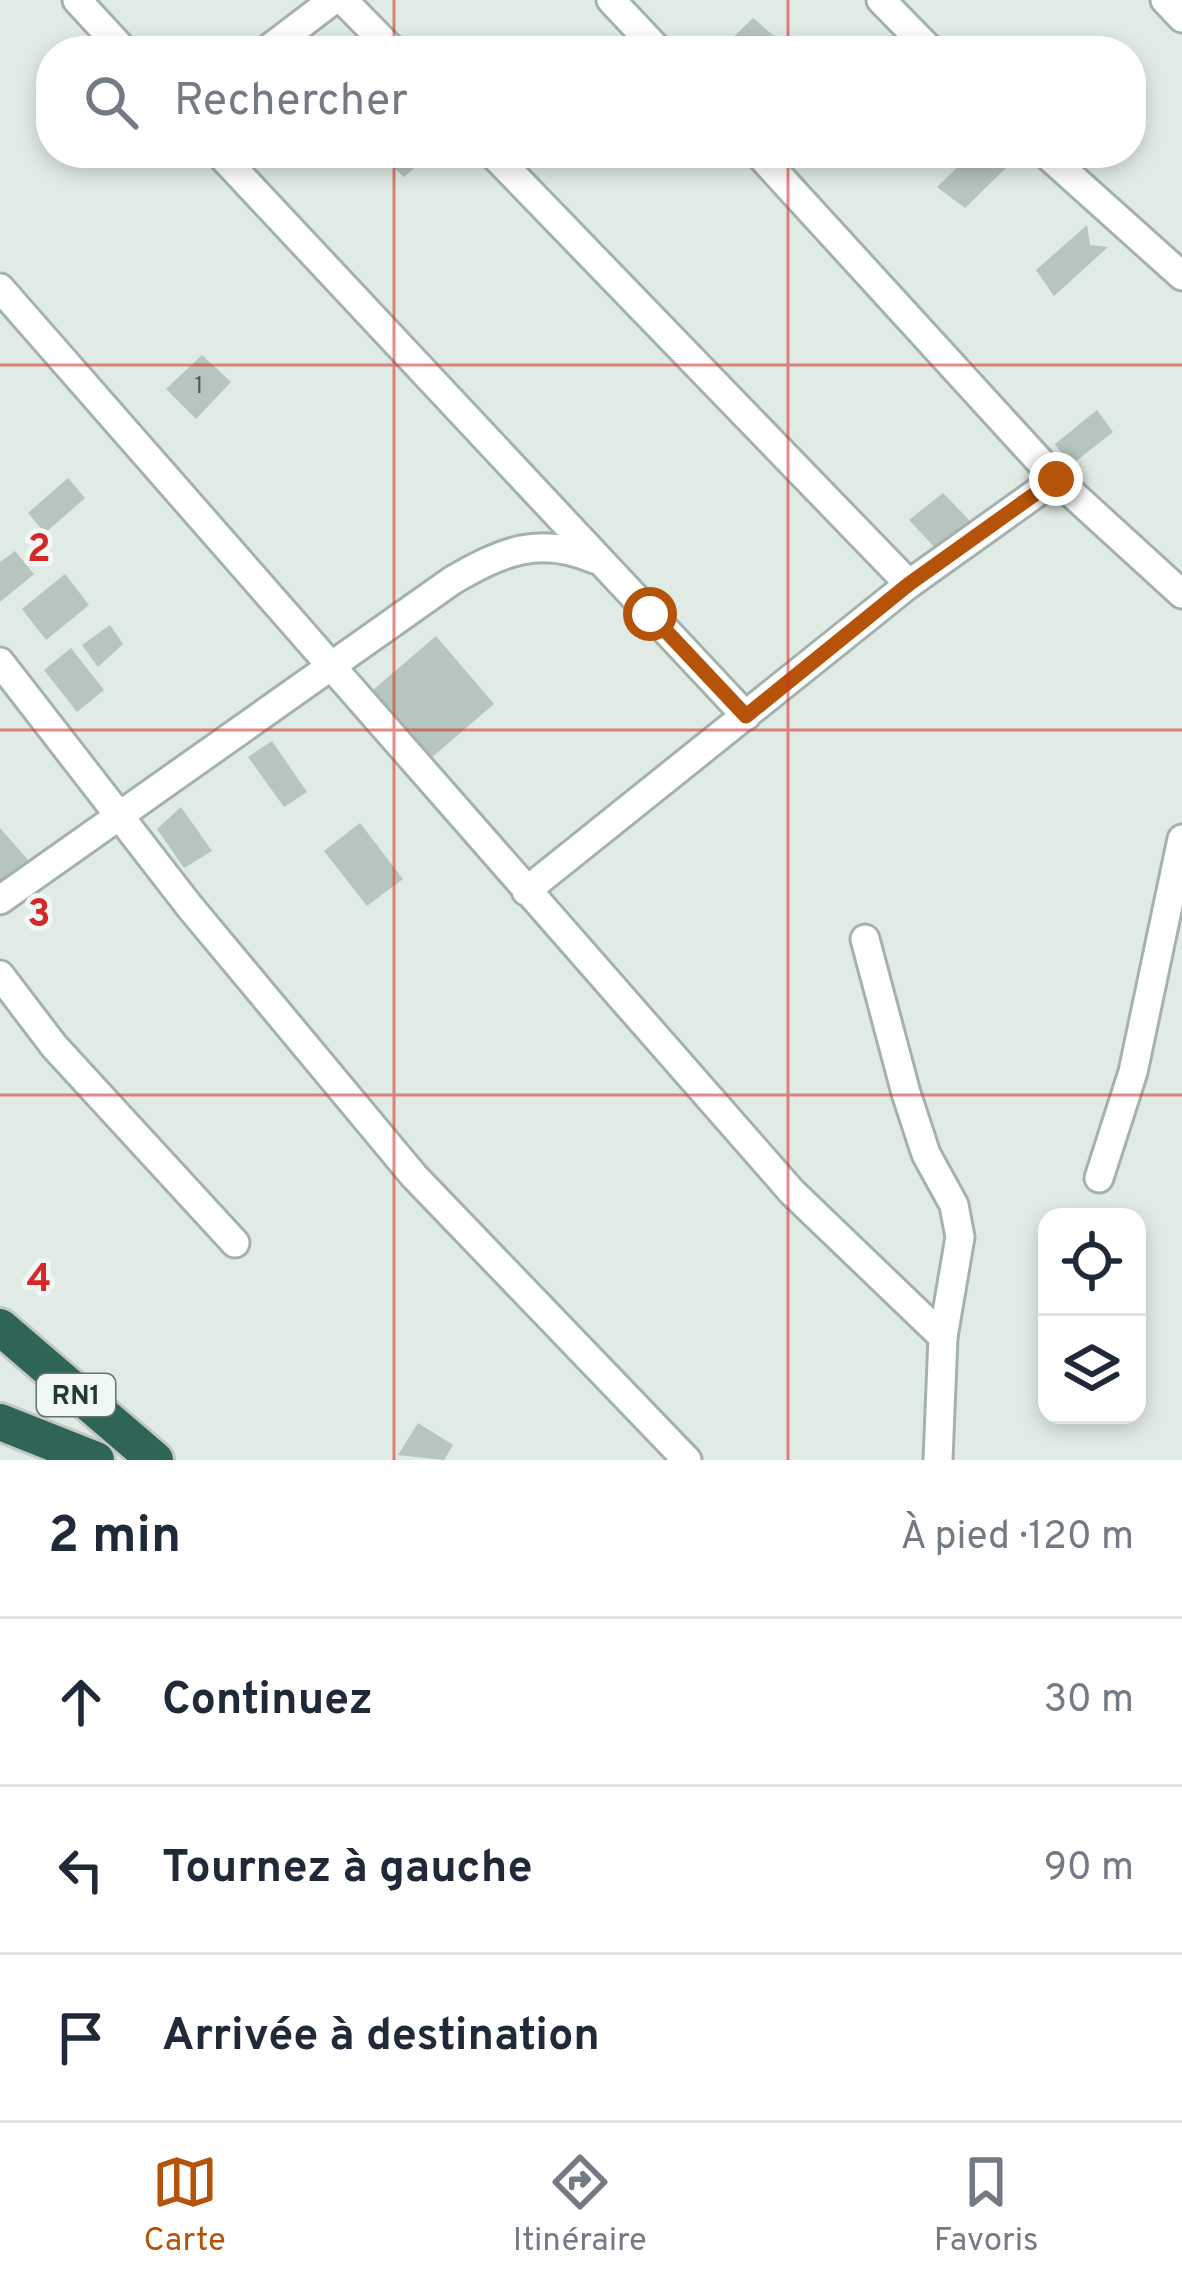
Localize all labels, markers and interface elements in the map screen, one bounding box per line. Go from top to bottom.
search box [36,36,1146,168]
icon: search [78,69,144,135]
text: Rechercher [174,74,408,131]
house number: 1 [195,372,203,402]
route end [1029,452,1083,506]
text: 2 [27,527,51,576]
route start [623,587,677,641]
text: 3 [27,892,51,941]
map controls [1038,1208,1146,1424]
button: locate [1038,1208,1146,1316]
text: 4 [26,1257,52,1306]
button: layers [1038,1316,1146,1424]
road number: RN1 [37,1374,115,1416]
text: 2 min [48,1506,181,1571]
text: À pied · 120 m [900,1514,1134,1563]
icon: ahead [48,1669,114,1735]
text: Continuez [162,1673,373,1730]
text: 30 m [1044,1677,1134,1726]
icon: left [48,1837,114,1903]
text: Tournez à gauche [162,1841,533,1898]
text: 90 m [1044,1845,1134,1894]
icon: arrive [48,2005,114,2071]
text: Arrivée à destination [162,2009,600,2066]
tab: Carte [143,2149,226,2263]
tab: Itinéraire [513,2149,647,2263]
tab: Favoris [934,2149,1039,2263]

